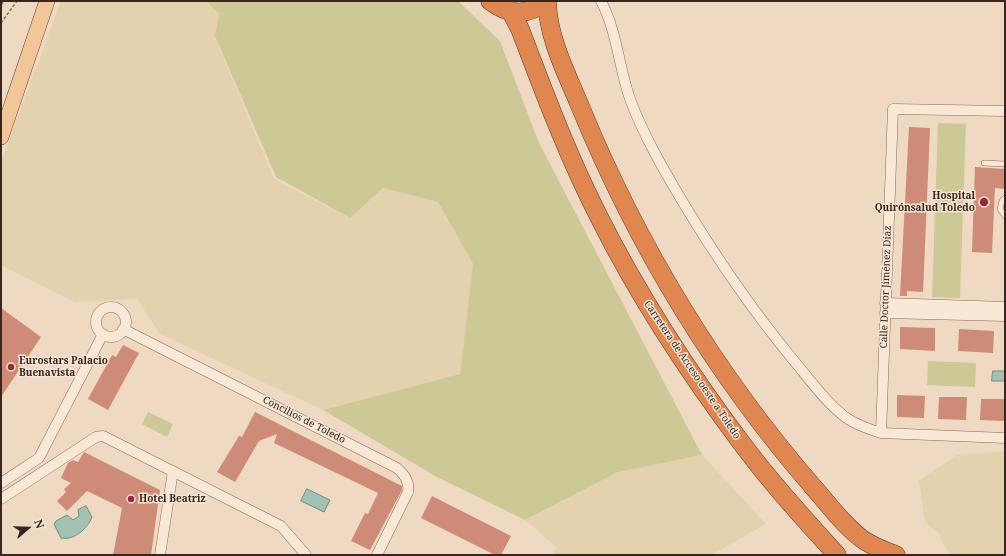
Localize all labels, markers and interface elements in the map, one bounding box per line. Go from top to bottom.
place label: Hospital Quirónsalud Toledo [875,190,975,214]
marker: Hospital Quirónsalud Toledo [978,196,990,208]
street label: Calle Doctor Jiménez Díaz [878,225,894,349]
street label: Carretera de Acceso oeste a Toledo [641,299,743,441]
place label: Eurostars Palacio Buenavista [19,355,108,378]
marker: Eurostars Palacio Buenavista [6,362,16,372]
street label: Concilios de Toledo [261,394,347,446]
place label: Hotel Beatriz [139,493,206,505]
marker: Hotel Beatriz [126,494,136,504]
north arrow [8,508,48,548]
text: N [31,517,48,530]

